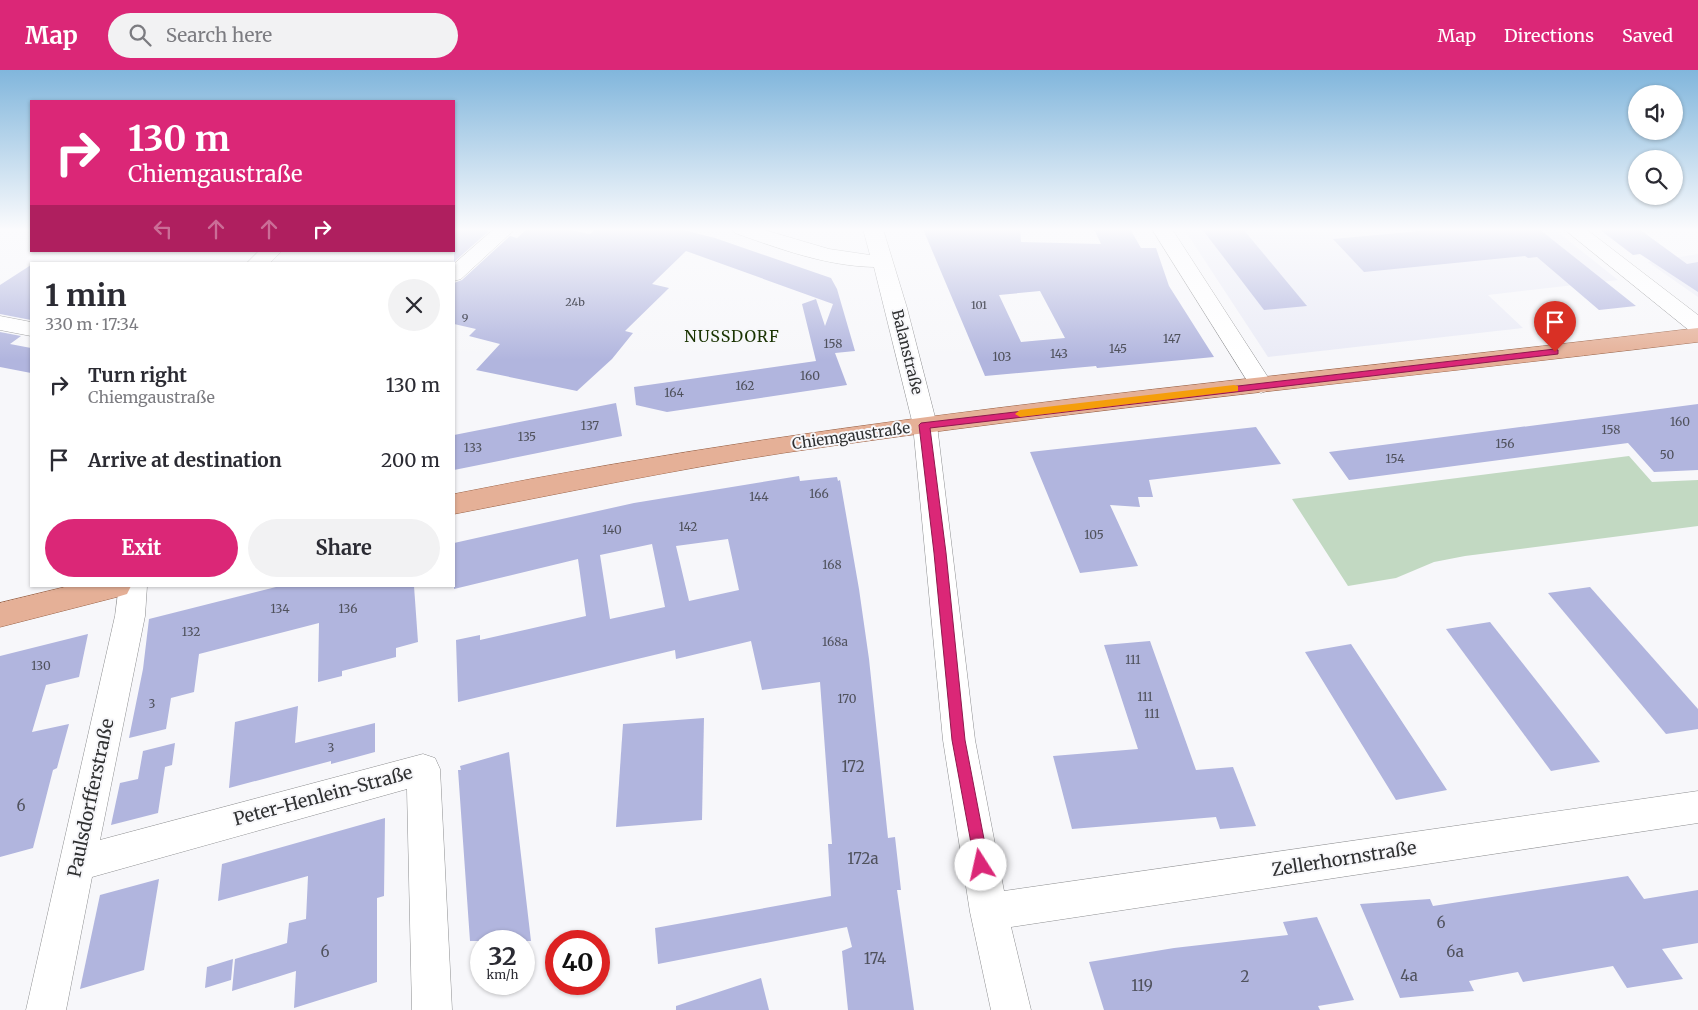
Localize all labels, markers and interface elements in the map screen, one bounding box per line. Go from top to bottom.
search box [108,13,458,58]
text: Map [25,20,78,51]
icon: search [126,21,154,49]
text: Search here [166,23,272,47]
text: Map [1438,24,1476,47]
text: Directions [1504,24,1594,47]
text: Saved [1622,24,1673,47]
map controls [1628,85,1683,205]
button: sound [1628,85,1683,140]
text: 130 m [128,117,230,161]
icon: right [45,120,110,185]
button: search [1628,150,1683,205]
text: Chiemgaustraße [128,160,303,188]
icon: left [149,215,177,243]
icon: ahead [202,215,230,243]
icon: ahead [255,215,283,243]
icon: right [308,215,336,243]
text: 1 min [45,276,127,314]
button: close [388,279,440,331]
house number: 24b [565,295,585,309]
house number: 101 [971,298,987,312]
pin [1534,301,1576,352]
street label: Balanstraße [888,307,927,397]
icon: arrive [1541,308,1569,336]
house number: 9 [462,311,469,325]
text: 330 m · 17:34 [45,314,139,334]
district label: NUSSDORF [684,326,780,346]
house number: 147 [1163,331,1181,346]
house number: 158 [824,336,842,351]
house number: 145 [1109,341,1127,356]
house number: 143 [1050,346,1068,361]
house number: 103 [993,349,1012,364]
text: Turn right [88,363,187,387]
house number: 160 [800,368,820,383]
icon: right [45,371,73,399]
text: 130 m [386,373,440,397]
house number: 162 [736,378,754,393]
house number: 164 [664,385,684,400]
text: Chiemgaustraße [88,387,215,407]
house number: 160 [1670,414,1690,429]
house number: 137 [581,418,599,433]
street label: Chiemgaustraße [791,418,911,453]
house number: 158 [1602,422,1620,437]
house number: 135 [518,429,536,444]
house number: 156 [1495,436,1515,451]
house number: 133 [464,440,482,455]
icon: arrive [45,446,73,474]
house number: 50 [1660,447,1675,462]
text: Arrive at destination [88,448,282,472]
text: 200 m [381,448,440,472]
house number: 154 [1385,451,1405,466]
house number: 166 [809,486,829,501]
house number: 144 [749,489,769,504]
button: Exit [45,519,238,577]
button: Share [248,519,440,577]
house number: 142 [679,519,697,534]
house number: 140 [602,522,622,537]
house number: 105 [1084,527,1104,542]
house number: 168 [822,557,842,572]
house number: 134 [270,601,290,616]
house number: 136 [338,601,358,616]
house number: 132 [182,624,200,639]
house number: 168a [822,634,849,649]
house number: 111 [1125,652,1141,667]
house number: 130 [31,658,51,673]
house number: 111 [1137,689,1153,704]
house number: 170 [838,691,857,706]
house number: 3 [149,696,156,711]
house number: 111 [1144,706,1160,721]
street label: Paulsdorfferstraße [62,716,119,879]
house number: 3 [328,740,335,755]
house number: 172 [841,757,865,776]
street label: Peter-Henlein-Straße [231,761,415,831]
house number: 6 [16,796,26,815]
street label: Zellerhornstraße [1270,836,1418,881]
position arrow [954,838,1006,890]
house number: 172a [847,849,879,868]
house number: 6 [1436,913,1446,932]
speed limit sign: 40 [545,930,610,995]
text: 32 [488,940,517,972]
house number: 6 [320,942,330,961]
house number: 6a [1446,942,1464,961]
house number: 174 [864,949,886,968]
house number: 4a [1400,966,1418,985]
text: km/h [487,967,518,982]
house number: 2 [1241,967,1250,986]
house number: 119 [1131,976,1153,995]

